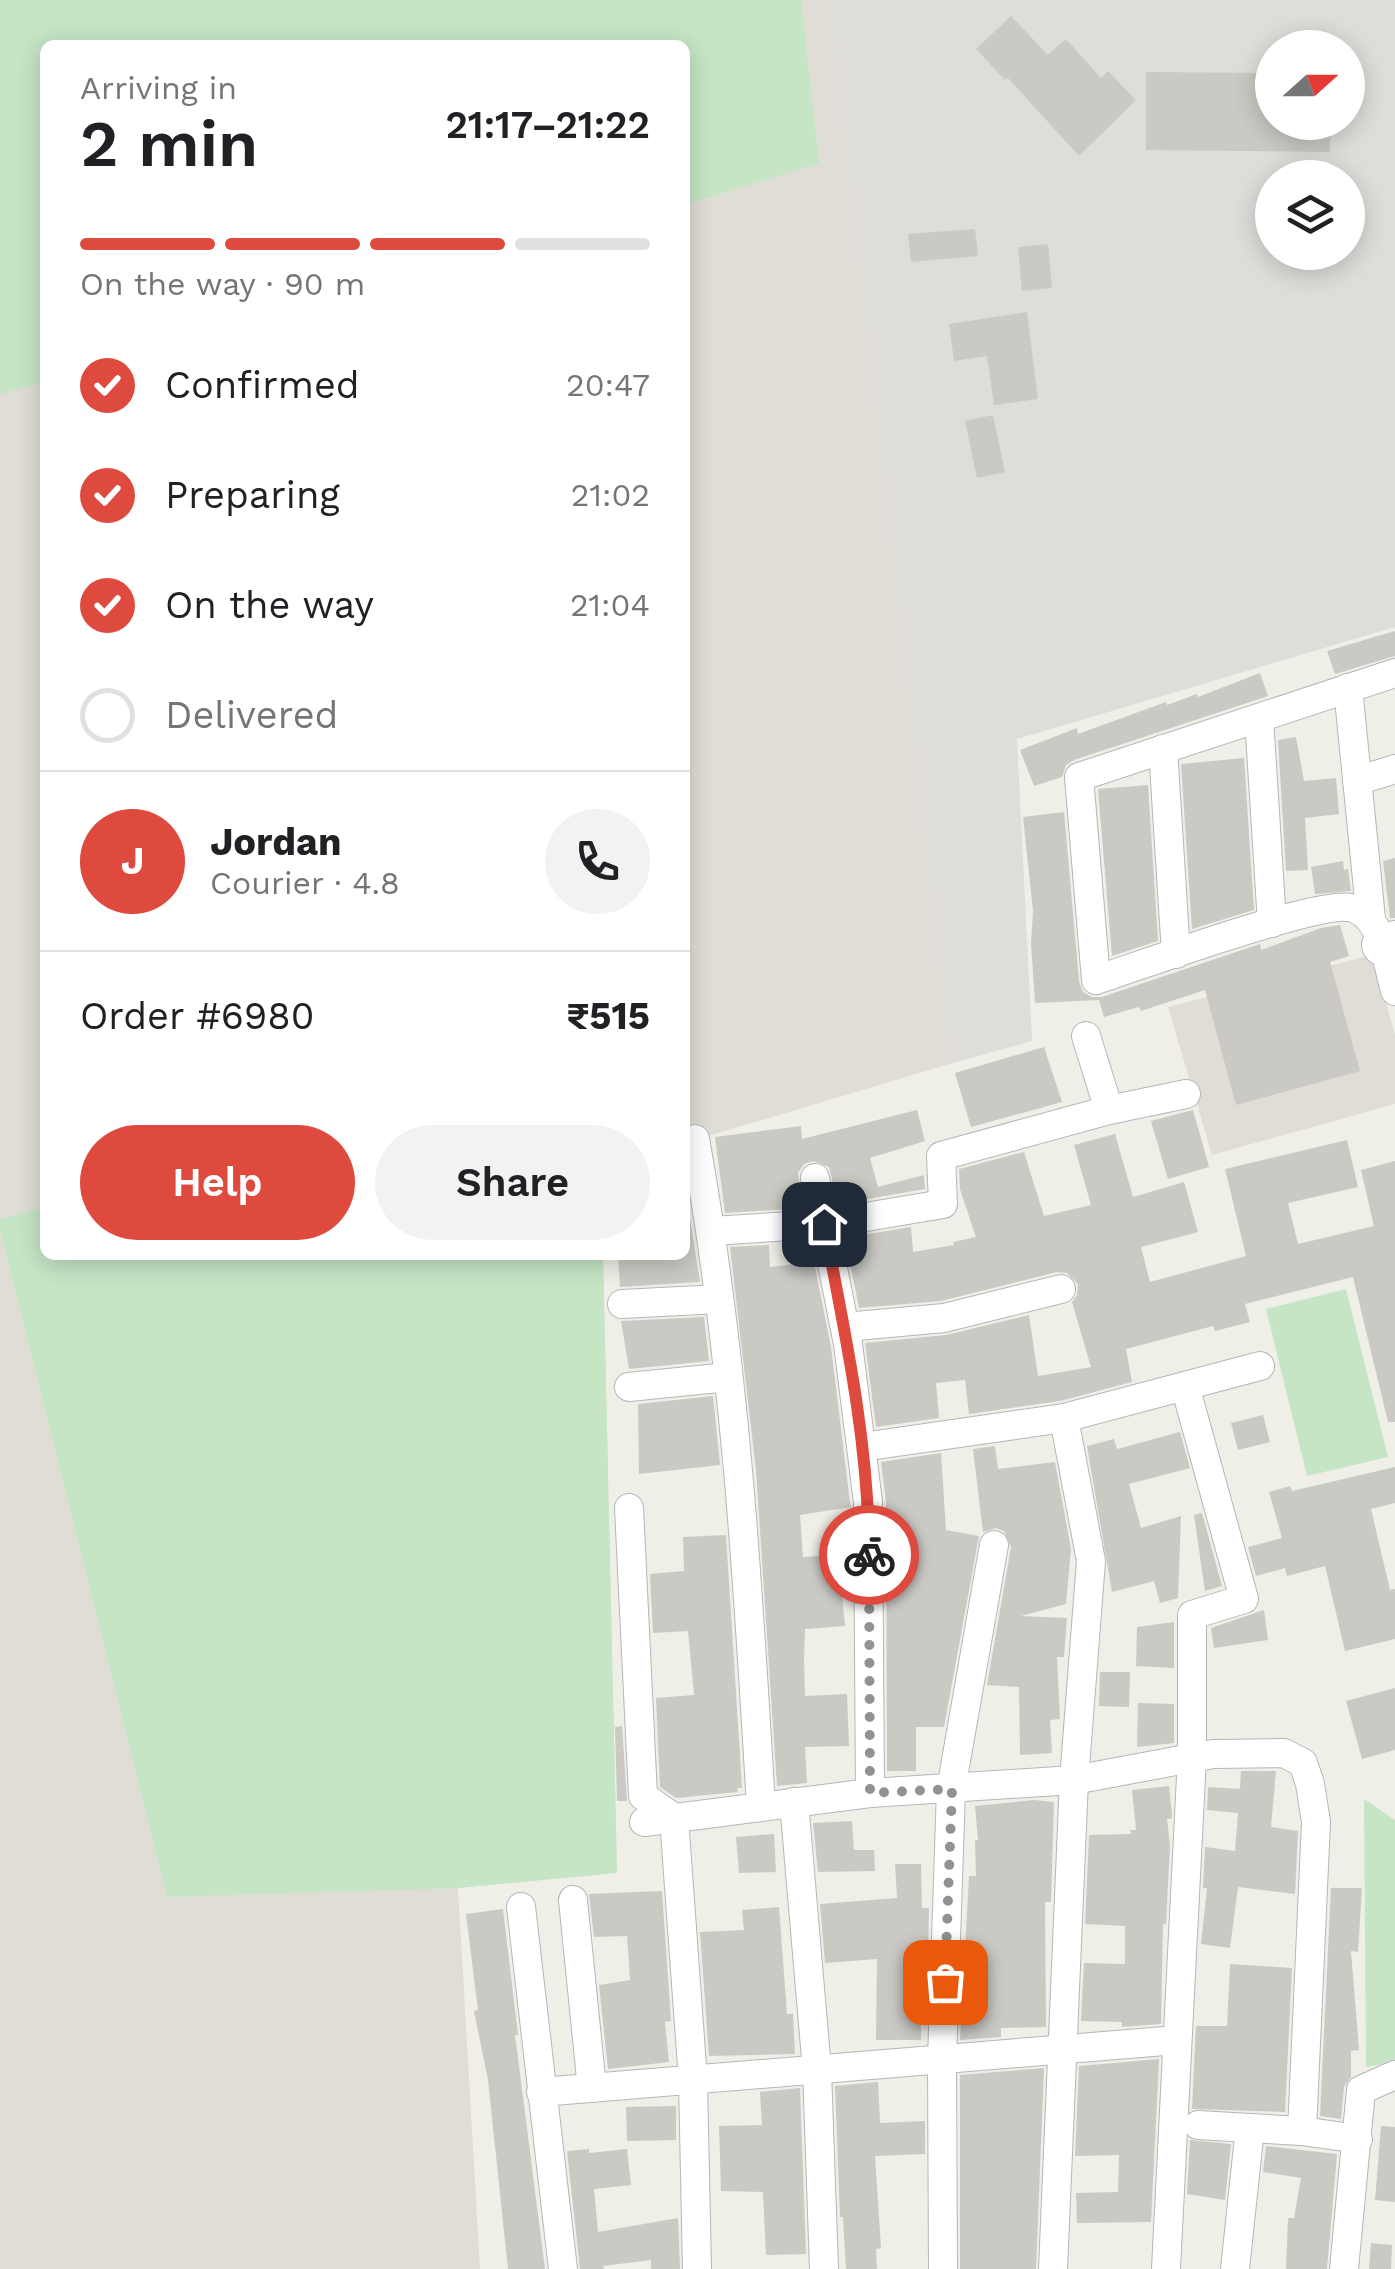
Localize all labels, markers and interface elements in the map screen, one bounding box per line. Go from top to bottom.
north arrow [1255,30,1365,140]
map controls [1255,30,1365,270]
text: Arriving in [80,69,237,107]
text: 21:17–21:22 [445,103,650,147]
text: 2 min [80,106,258,182]
button: layers [1255,160,1365,270]
text: On the way · 90 m [80,265,365,303]
icon: check [80,358,135,413]
text: Confirmed [165,363,360,407]
text: 20:47 [566,366,650,404]
icon: check [80,468,135,523]
text: Preparing [165,473,340,517]
text: 21:02 [571,476,650,514]
icon: check [80,578,135,633]
text: On the way [165,583,374,627]
text: 21:04 [570,586,650,624]
text: Delivered [165,693,338,737]
button: phone [545,809,650,914]
text: Jordan [210,820,342,864]
text: J [121,839,144,883]
text: Courier · 4.8 [210,864,400,902]
text: Order #6980 [80,994,314,1038]
text: ₹515 [566,994,650,1038]
button: Help [80,1125,355,1240]
button: Share [375,1125,650,1240]
pin [782,1182,867,1267]
icon: home [797,1197,852,1252]
courier [819,1505,919,1605]
icon: bike [842,1528,897,1583]
pin [903,1940,988,2025]
icon: bag [918,1955,973,2010]

